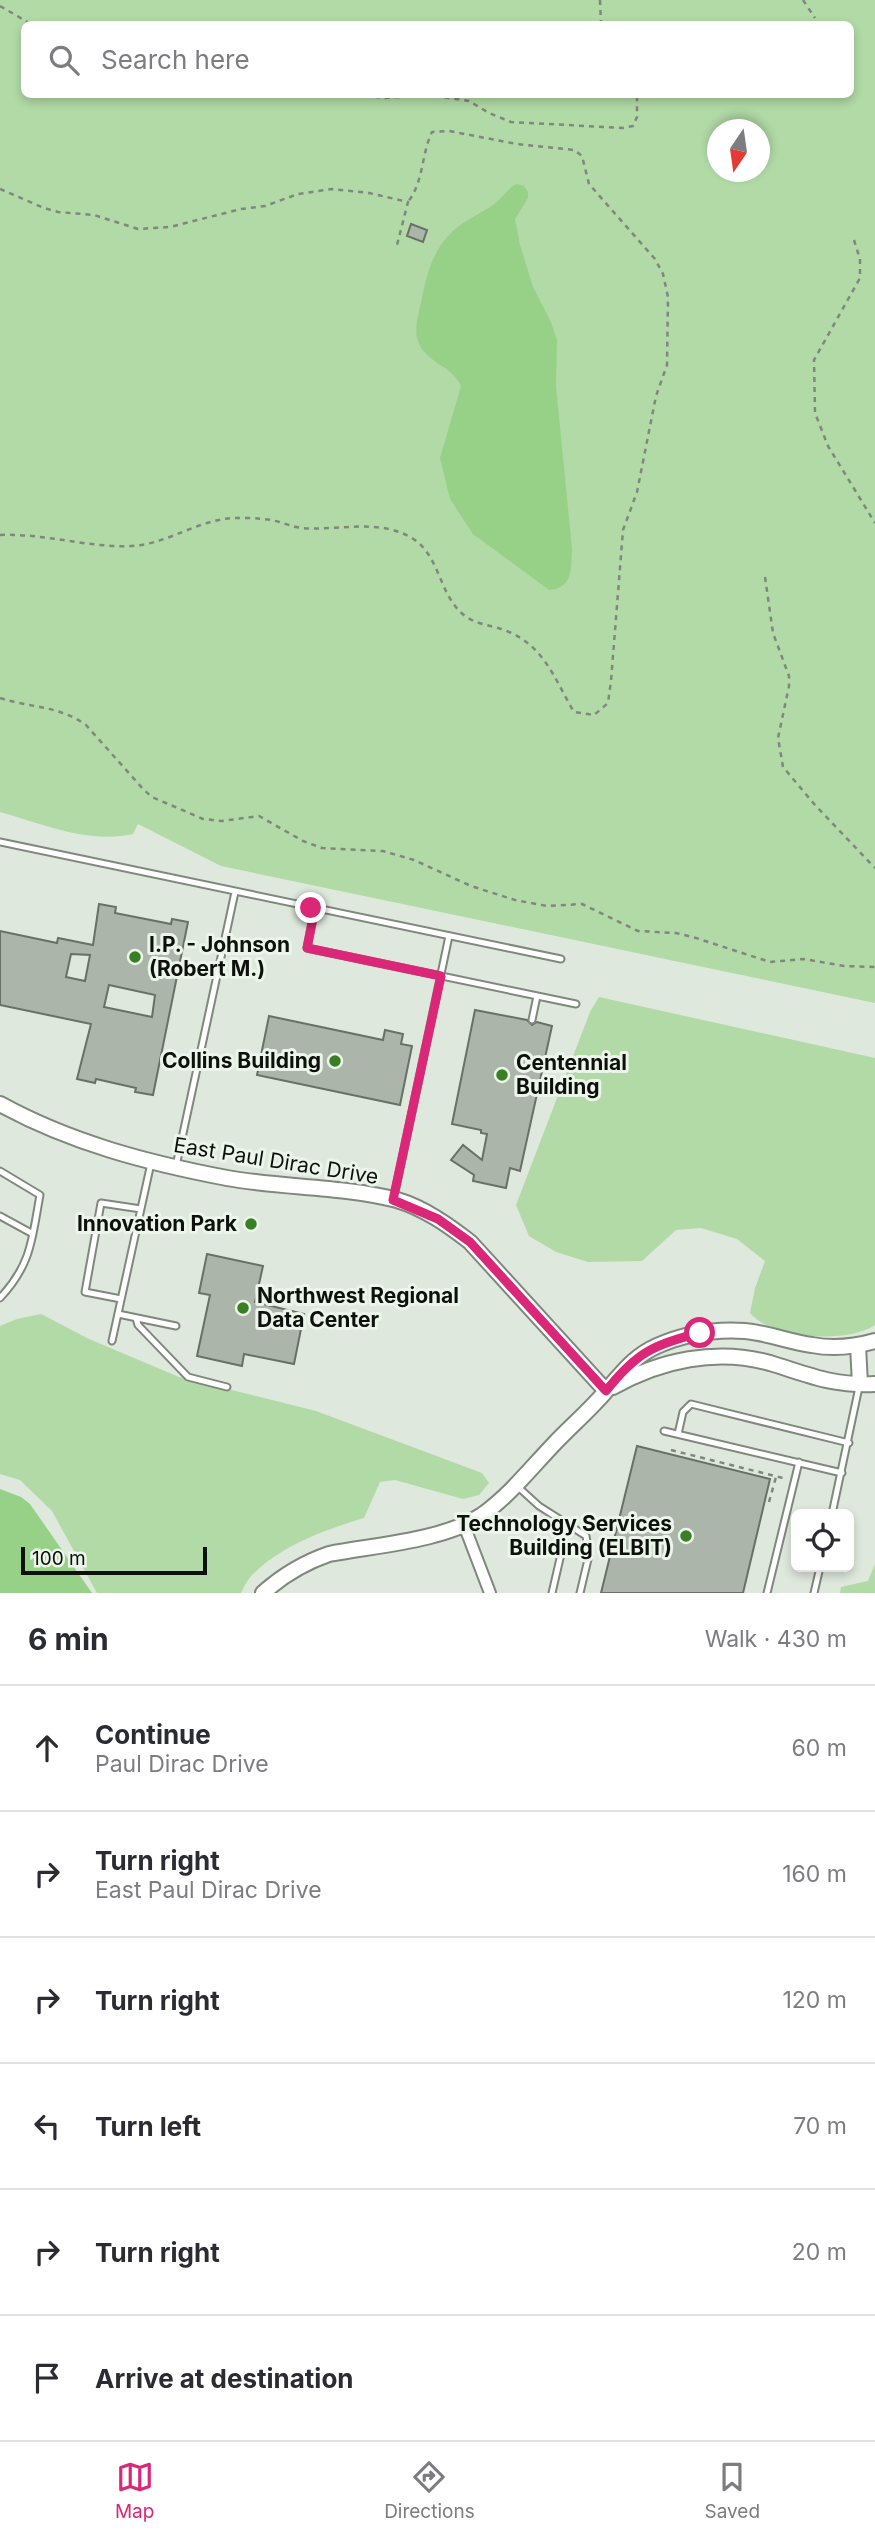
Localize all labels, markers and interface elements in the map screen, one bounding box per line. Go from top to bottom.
search box [21,21,854,98]
icon: search [45,41,83,79]
text: Search here [101,44,250,75]
north arrow [707,119,770,182]
route end [295,892,326,923]
place label: I.P. - Johnson (Robert M.) [149,932,290,981]
marker: I.P. - Johnson (Robert M.) [127,949,143,965]
place label: Collins Building [162,1048,321,1073]
place label: Centennial Building [516,1050,627,1099]
marker: Collins Building [327,1053,343,1069]
marker: Centennial Building [494,1067,510,1083]
street label: East Paul Dirac Drive [172,1132,380,1189]
place label: Innovation Park [77,1211,238,1236]
marker: Innovation Park [243,1216,259,1232]
place label: Northwest Regional Data Center [257,1283,459,1332]
marker: Northwest Regional Data Center [235,1300,251,1316]
route start [684,1317,715,1348]
map controls [791,1509,854,1572]
button: locate [791,1509,854,1572]
place label: Technology Services Building (ELBIT) [456,1511,672,1560]
marker: Technology Services Building (ELBIT) [678,1528,694,1544]
scale bar [21,1544,206,1576]
text: 100 m [32,1547,86,1570]
text: 6 min [28,1621,109,1657]
text: Walk · 430 m [705,1625,847,1653]
text: Continue [95,1719,211,1750]
icon: ahead [28,1729,66,1767]
text: 60 m [792,1734,847,1762]
text: Paul Dirac Drive [95,1750,269,1778]
text: Turn right [95,1845,220,1876]
icon: right [28,1855,66,1893]
text: 160 m [782,1860,847,1888]
text: East Paul Dirac Drive [95,1876,322,1904]
icon: right [28,1981,66,2019]
text: Turn right [95,1985,220,2016]
text: 120 m [782,1986,847,2014]
icon: left [28,2107,66,2145]
text: Turn left [95,2111,201,2142]
text: 70 m [793,2112,847,2140]
icon: right [28,2233,66,2271]
text: Turn right [95,2237,220,2268]
text: 20 m [792,2238,847,2266]
icon: arrive [28,2359,66,2397]
text: Arrive at destination [95,2363,354,2394]
tab: Map [115,2458,154,2523]
tab: Directions [384,2458,475,2523]
tab: Saved [704,2458,760,2523]

